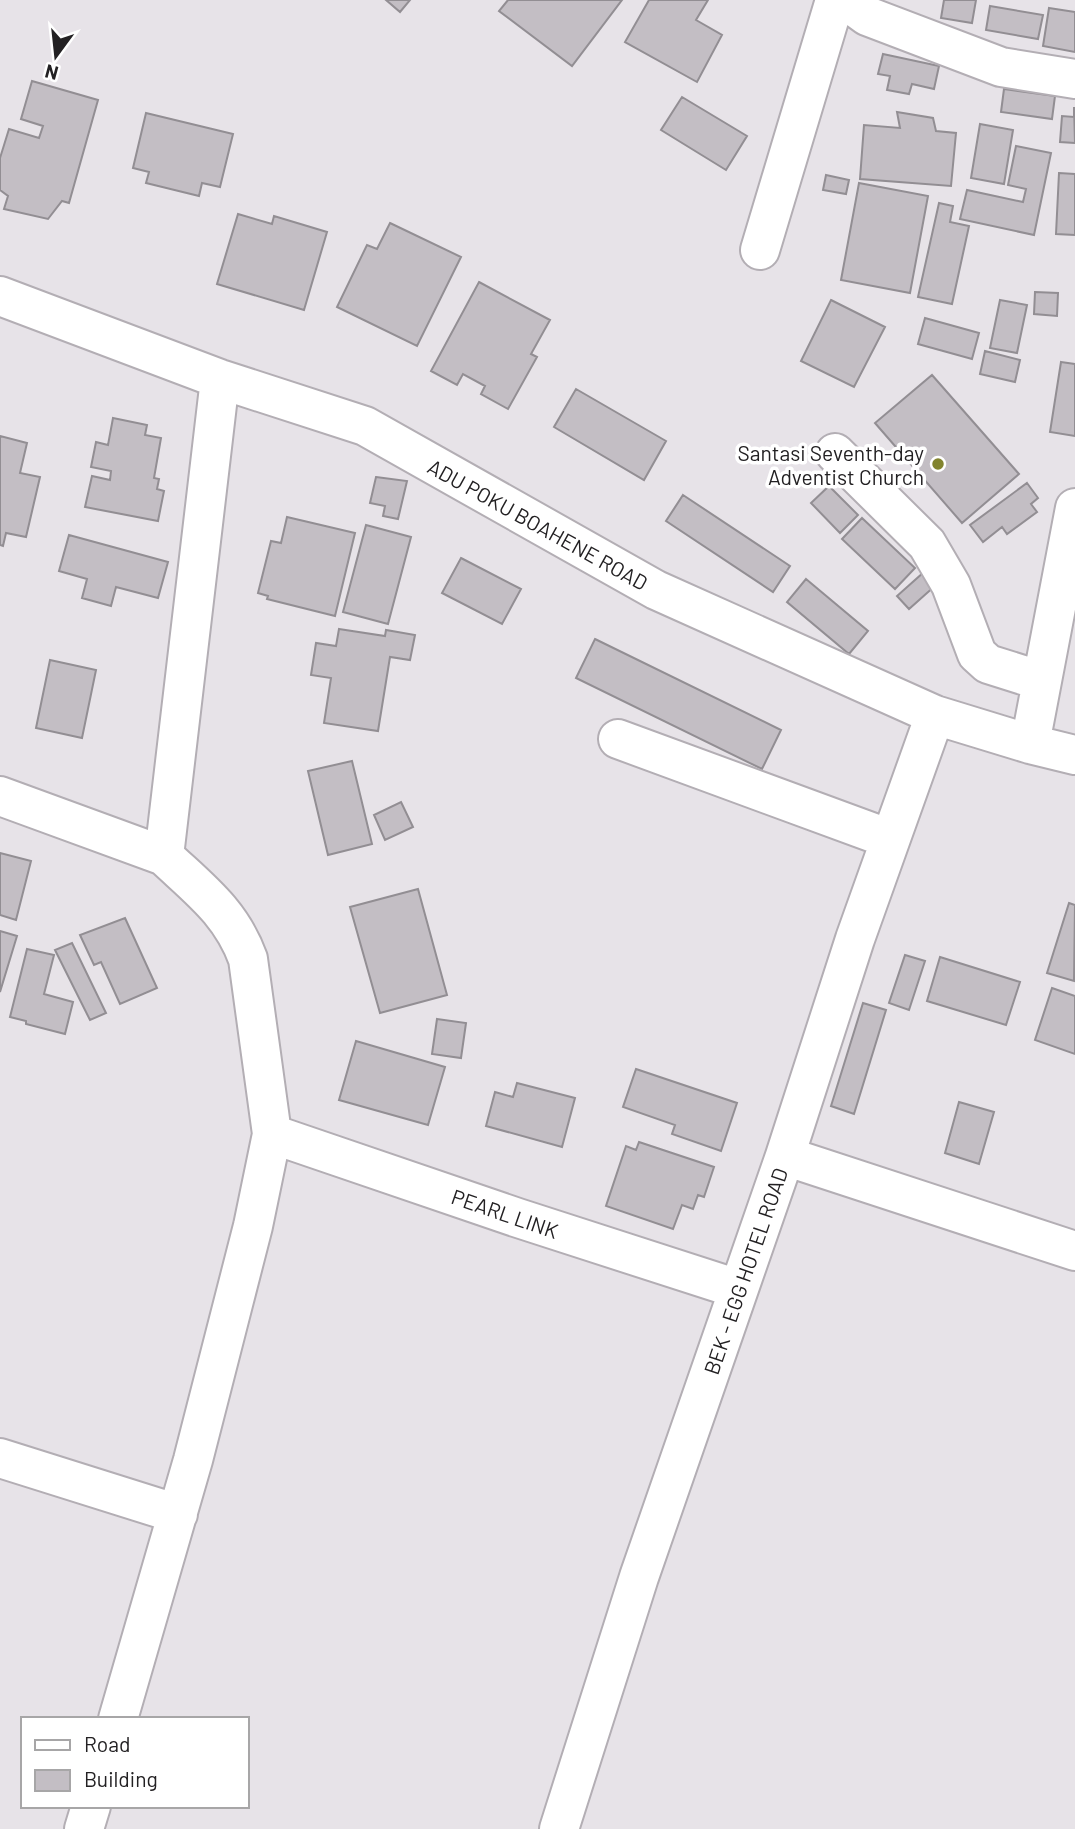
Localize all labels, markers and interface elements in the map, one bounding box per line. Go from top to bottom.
north arrow [21,21,91,91]
text: N [42,60,61,86]
place label: Santasi Seventh-day Adventist Church [738,440,924,489]
street label: ADU POKU BOAHENE ROAD [424,453,652,595]
marker: Santasi Seventh-day Adventist Church [930,456,946,472]
street label: BEK - EGG HOTEL ROAD [698,1164,792,1378]
street label: PEARL LINK [448,1183,562,1243]
legend [21,1717,248,1808]
text: Road [84,1731,130,1756]
text: Building [84,1766,158,1791]

